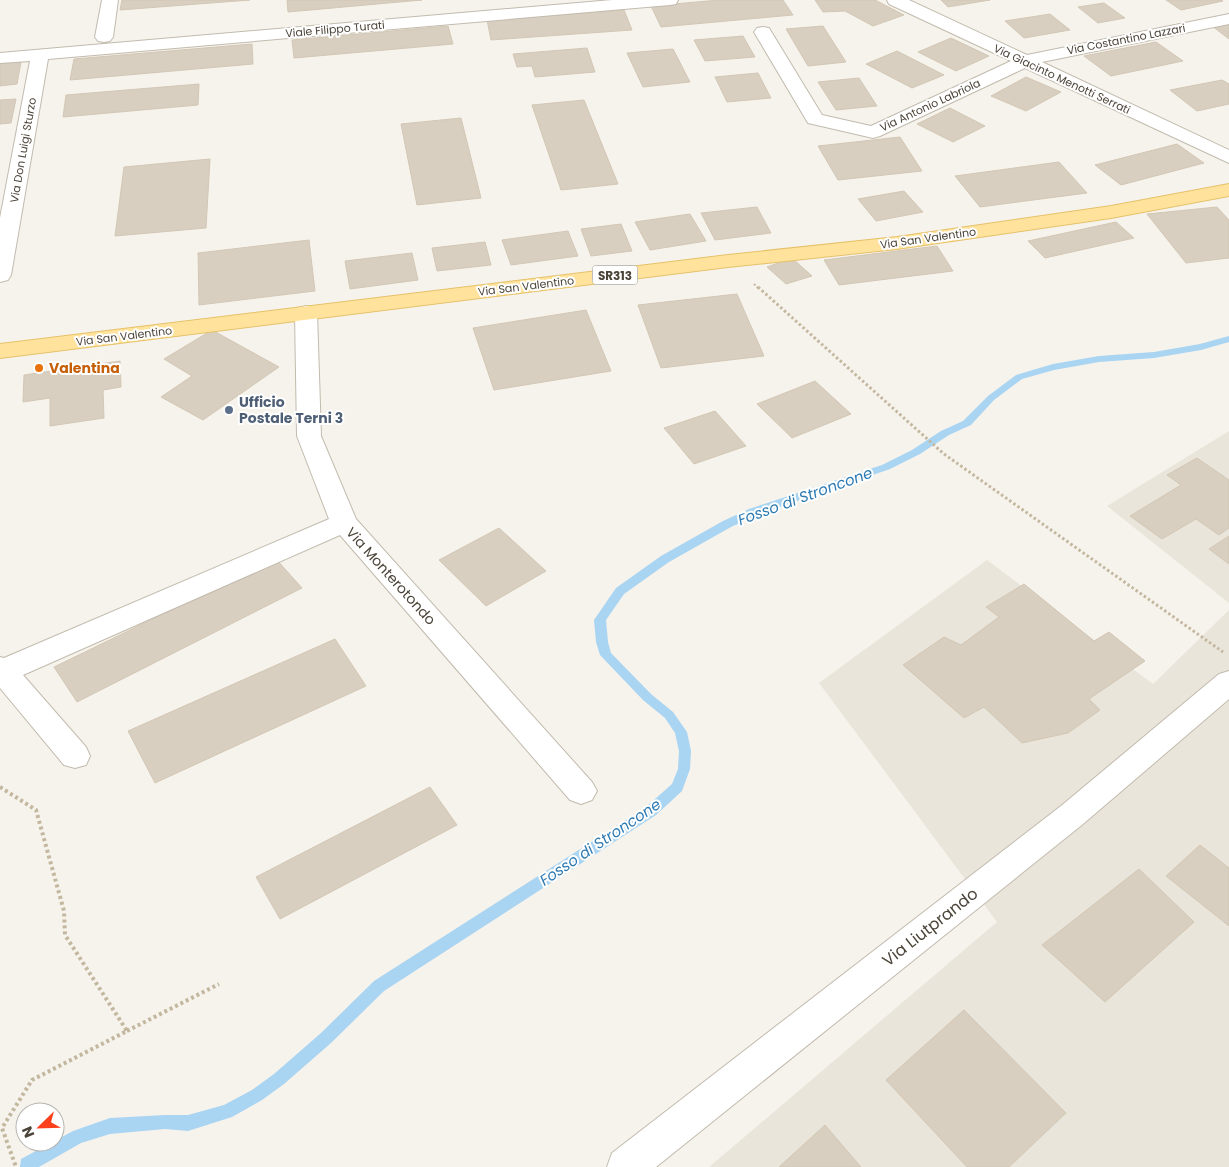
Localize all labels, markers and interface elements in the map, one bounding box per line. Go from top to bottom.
street label: Viale Filippo Turati [285,17,386,41]
street label: Via Costantino Lazzari [1065,20,1187,58]
street label: Via Giacinto Menotti Serrati [991,40,1133,118]
street label: Via Antonio Labriola [877,75,983,135]
street label: Via Don Luigi Sturzo [6,96,40,204]
street label: Via San Valentino [879,223,977,253]
road number: SR313 [592,266,638,284]
street label: Via San Valentino [477,272,575,300]
street label: Via San Valentino [75,322,173,350]
place label: Valentina [49,358,120,378]
marker: Valentina [33,362,45,374]
place label: Ufficio Postale Terni 3 [239,392,343,428]
marker: Ufficio Postale Terni 3 [223,404,235,416]
water label: Fosso di Stroncone [735,462,875,530]
street label: Via Monterotondo [342,523,440,629]
water label: Fosso di Stroncone [535,794,665,890]
street label: Via Liutprando [877,882,983,972]
north arrow [15,1102,65,1152]
text: N [17,1123,39,1141]

